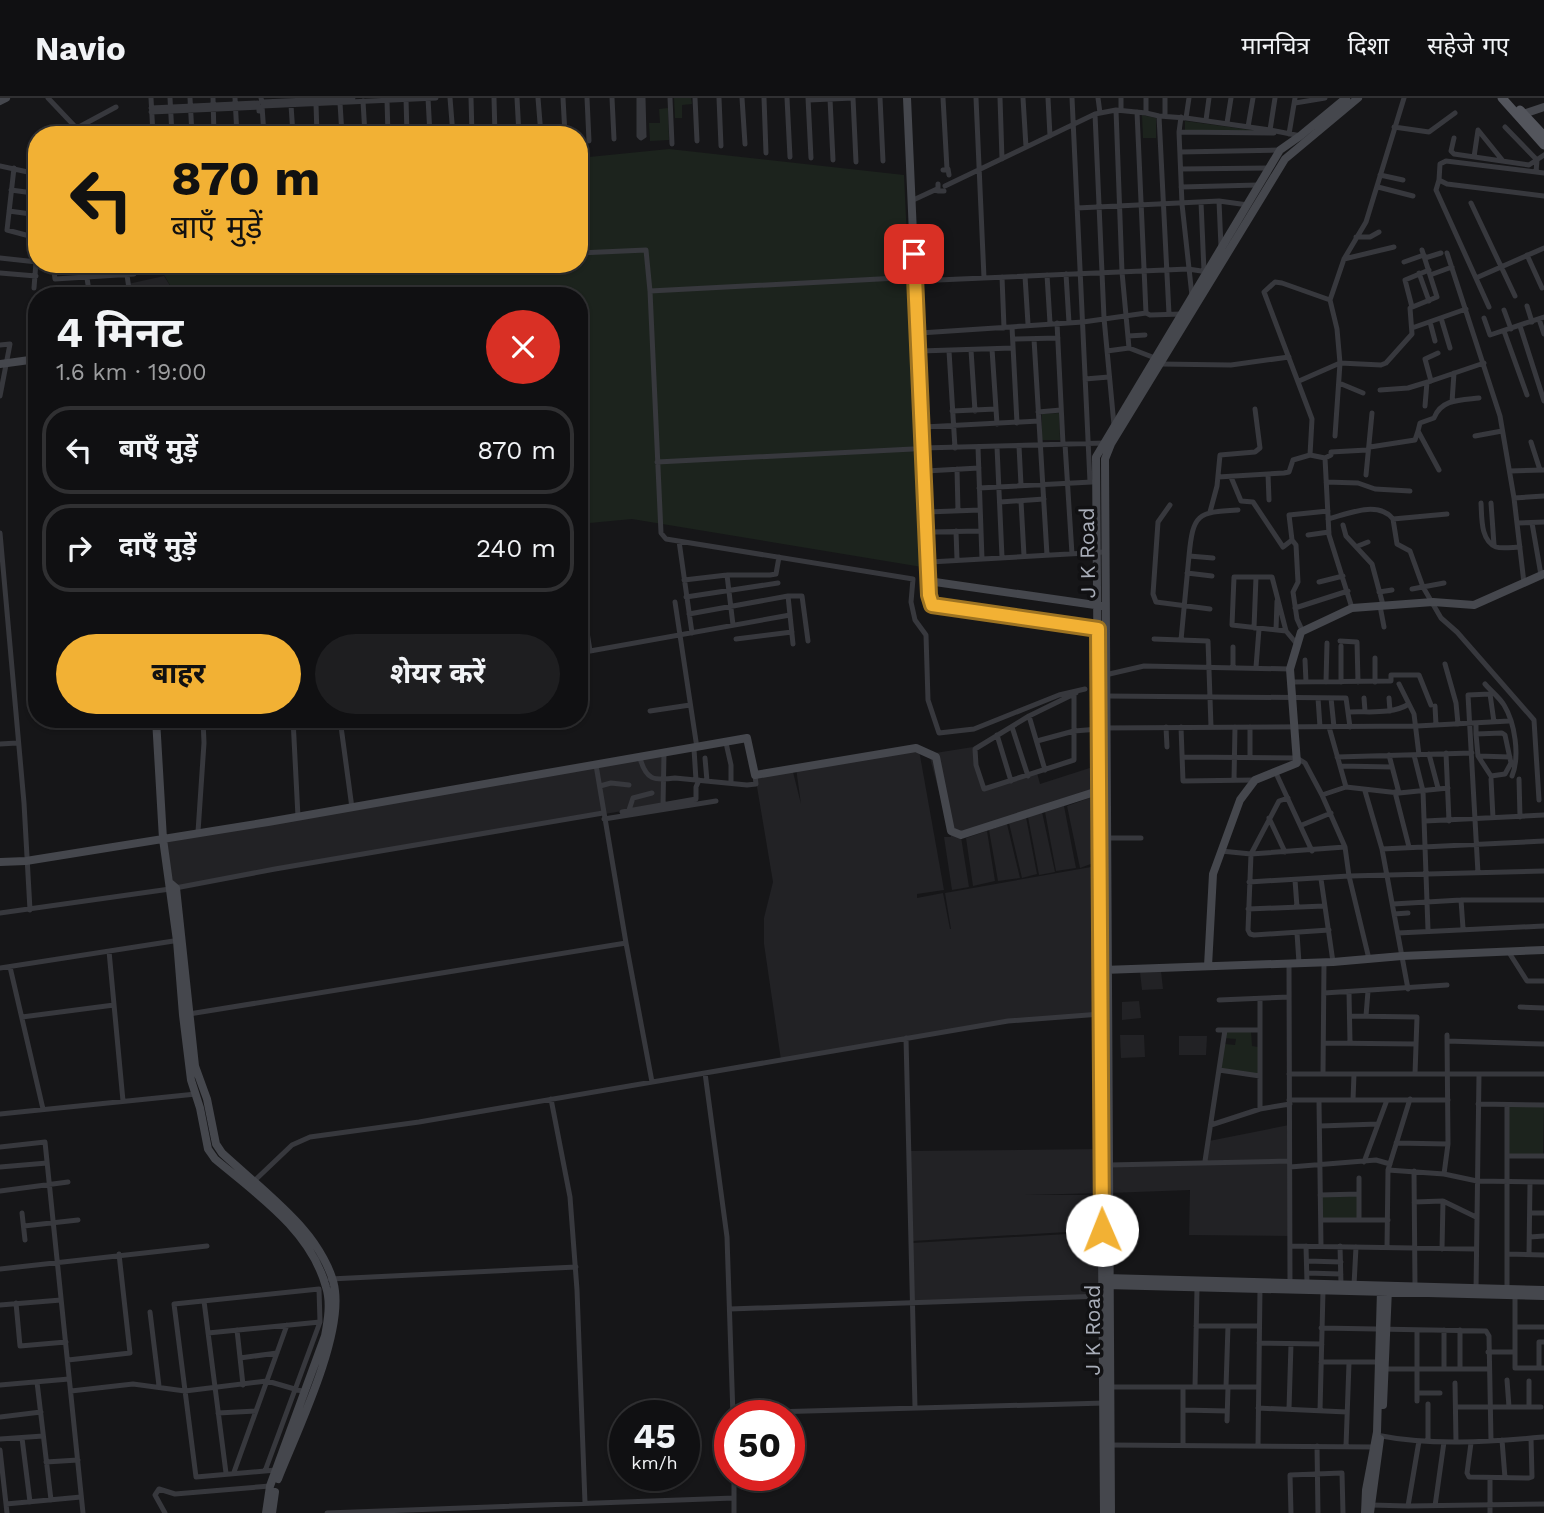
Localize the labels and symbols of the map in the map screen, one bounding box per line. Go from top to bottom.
pin [884,224,944,284]
street label: J K Road [1074,507,1100,599]
position arrow [1065,1193,1139,1267]
street label: J K Road [1080,1285,1105,1375]
speed limit sign: 50 [714,1400,805,1491]

